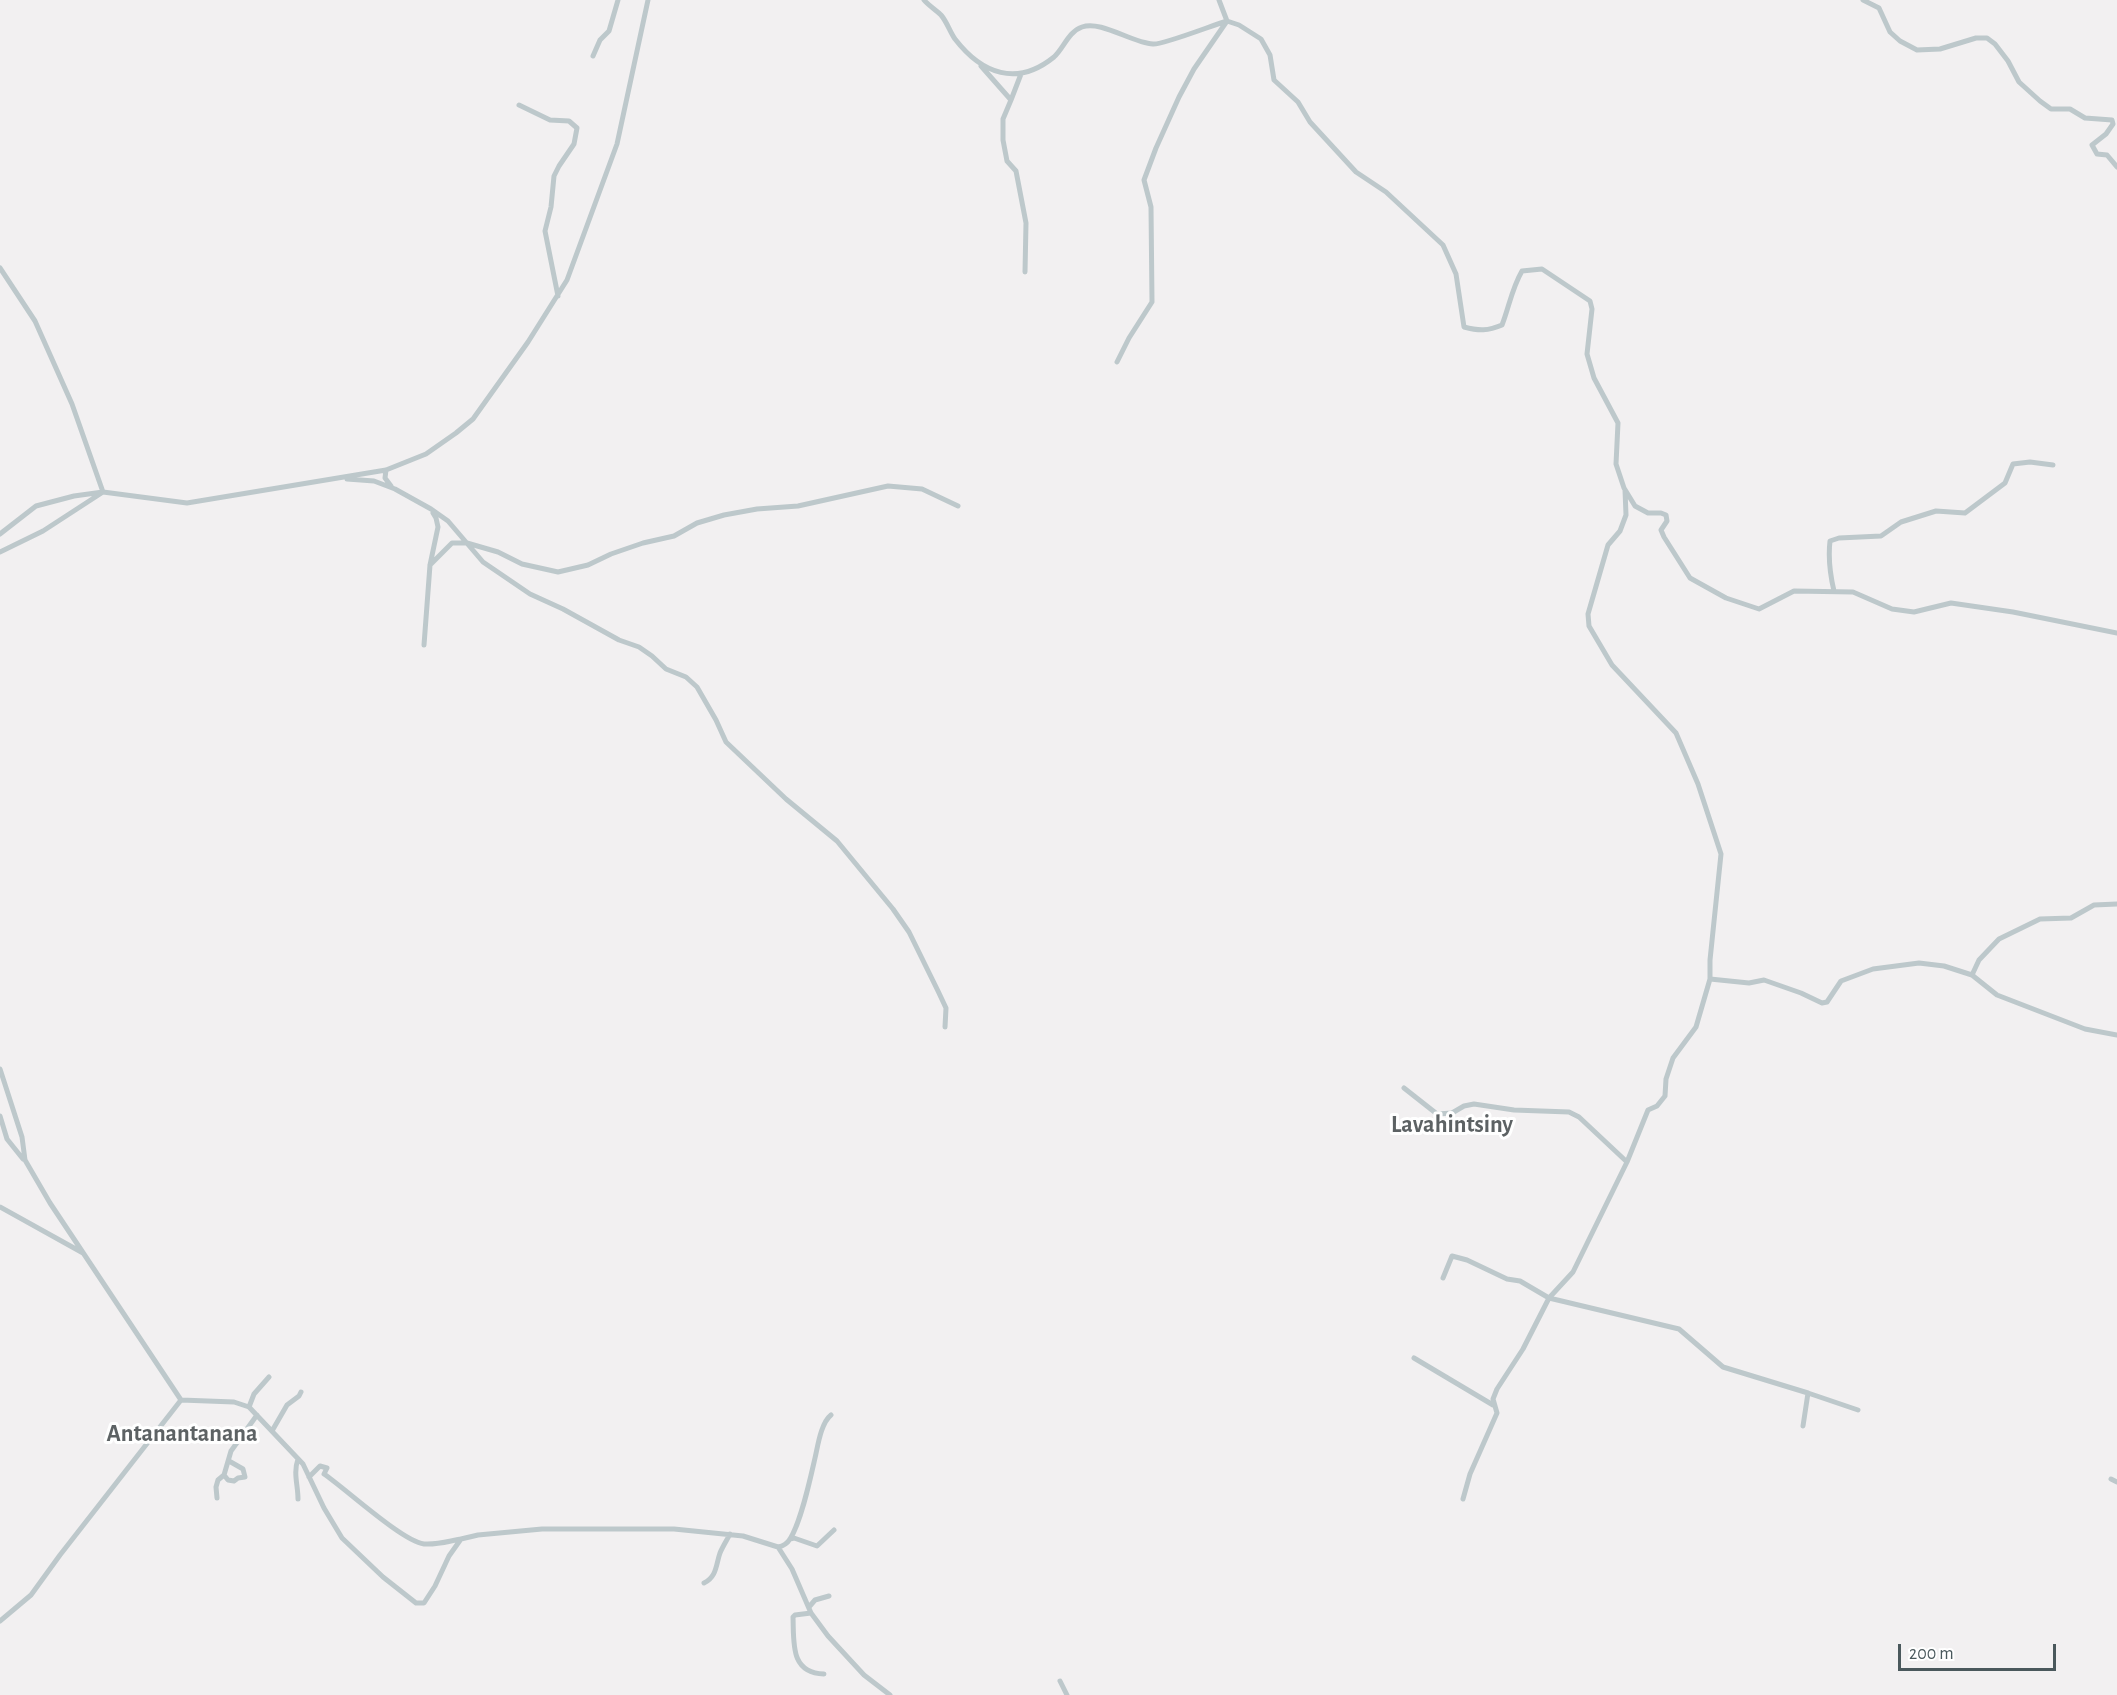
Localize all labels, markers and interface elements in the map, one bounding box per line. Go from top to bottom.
district label: Lavahintsiny [1391,1111,1513,1139]
district label: Antanantanana [106,1420,258,1448]
scale bar [1901,1632,2058,1670]
text: 200 m [1909,1645,1954,1663]

